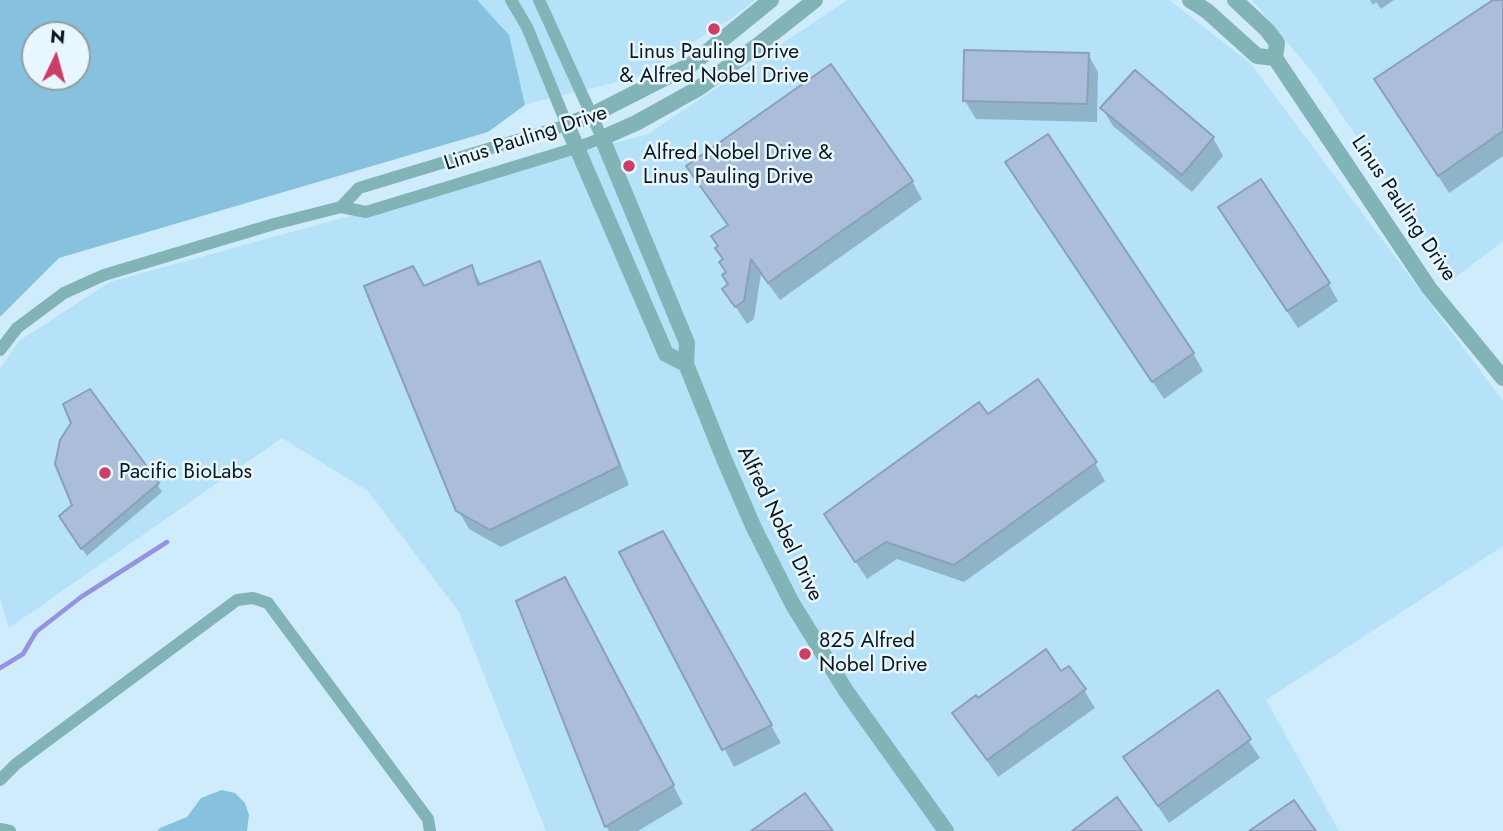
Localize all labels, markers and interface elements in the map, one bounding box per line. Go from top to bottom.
north arrow [21,21,91,91]
marker: Linus Pauling Drive & Alfred Nobel Drive [706,21,722,37]
text: N [49,22,66,51]
place label: Linus Pauling Drive & Alfred Nobel Drive [619,40,809,90]
street label: Linus Pauling Drive [441,101,611,177]
street label: Linus Pauling Drive [1345,131,1461,287]
place label: Alfred Nobel Drive & Linus Pauling Drive [643,141,832,191]
marker: Alfred Nobel Drive & Linus Pauling Drive [621,158,637,174]
street label: Alfred Nobel Drive [731,443,827,605]
place label: Pacific BioLabs [119,460,252,486]
marker: Pacific BioLabs [97,465,113,481]
place label: 825 Alfred Nobel Drive [819,629,927,679]
marker: 825 Alfred Nobel Drive [797,646,813,662]

